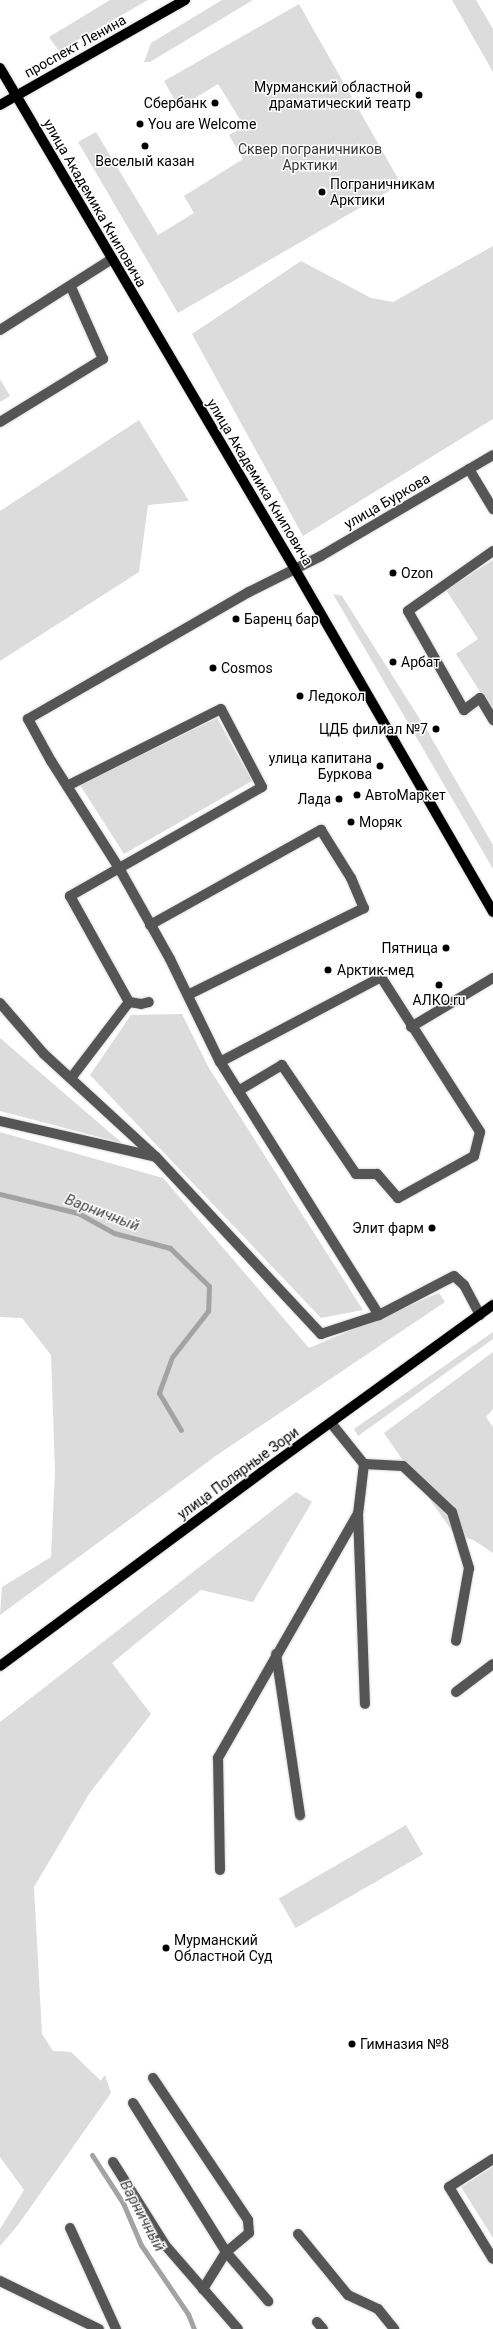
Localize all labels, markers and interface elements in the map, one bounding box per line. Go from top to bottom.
street label: проспект Ленина [21,11,129,81]
place label: Мурманский областной драматический театр [254,79,411,112]
marker: Мурманский областной драматический театр [414,90,424,100]
place label: Сбербанк [144,95,207,111]
marker: Сбербанк [210,98,220,108]
street label: улица Академика Книповича [40,116,150,290]
place label: You are Welcome [148,116,256,132]
marker: You are Welcome [135,119,145,129]
marker: Веселый казан [140,141,150,151]
park label: Сквер пограничников Арктики [238,141,382,174]
place label: Веселый казан [95,153,195,169]
place label: Пограничникам Арктики [330,176,435,208]
marker: Пограничникам Арктики [317,187,327,197]
street label: улица Академика Книповича [203,396,317,568]
street label: улица Буркова [341,470,433,532]
place label: Ozon [401,565,433,581]
marker: Ozon [388,568,398,578]
place label: Баренц бар [244,611,319,627]
marker: Баренц бар [231,614,241,624]
place label: Арбат [401,654,440,670]
marker: Арбат [388,657,398,667]
place label: Cosmos [221,660,273,676]
marker: Cosmos [208,663,218,673]
place label: Ледокол [308,688,365,704]
marker: Ледокол [295,691,305,701]
place label: ЦДБ филиал №7 [319,721,428,737]
marker: ЦДБ филиал №7 [431,724,441,734]
place label: улица капитана Буркова [269,750,372,782]
marker: улица капитана Буркова [375,761,385,771]
place label: АвтоМаркет [365,787,446,803]
marker: АвтоМаркет [352,790,362,800]
place label: Лада [297,791,331,807]
marker: Лада [334,794,344,804]
place label: Моряк [359,814,402,830]
marker: Моряк [346,817,356,827]
place label: Пятница [382,940,438,956]
marker: Пятница [441,943,451,953]
place label: Арктик-мед [337,962,414,978]
marker: Арктик-мед [322,964,334,976]
marker: АЛКО.ru [434,980,444,990]
place label: АЛКО.ru [412,992,466,1008]
water label: Варничный [62,1191,142,1235]
place label: Элит фарм [352,1220,424,1236]
marker: Элит фарм [427,1223,437,1233]
street label: улица Полярные Зори [174,1423,302,1523]
place label: Мурманский Областной Суд [174,1932,273,1964]
marker: Мурманский Областной Суд [161,1943,171,1953]
place label: Гимназия №8 [360,2036,449,2052]
marker: Гимназия №8 [347,2039,357,2049]
water label: Варничный [116,2177,168,2255]

